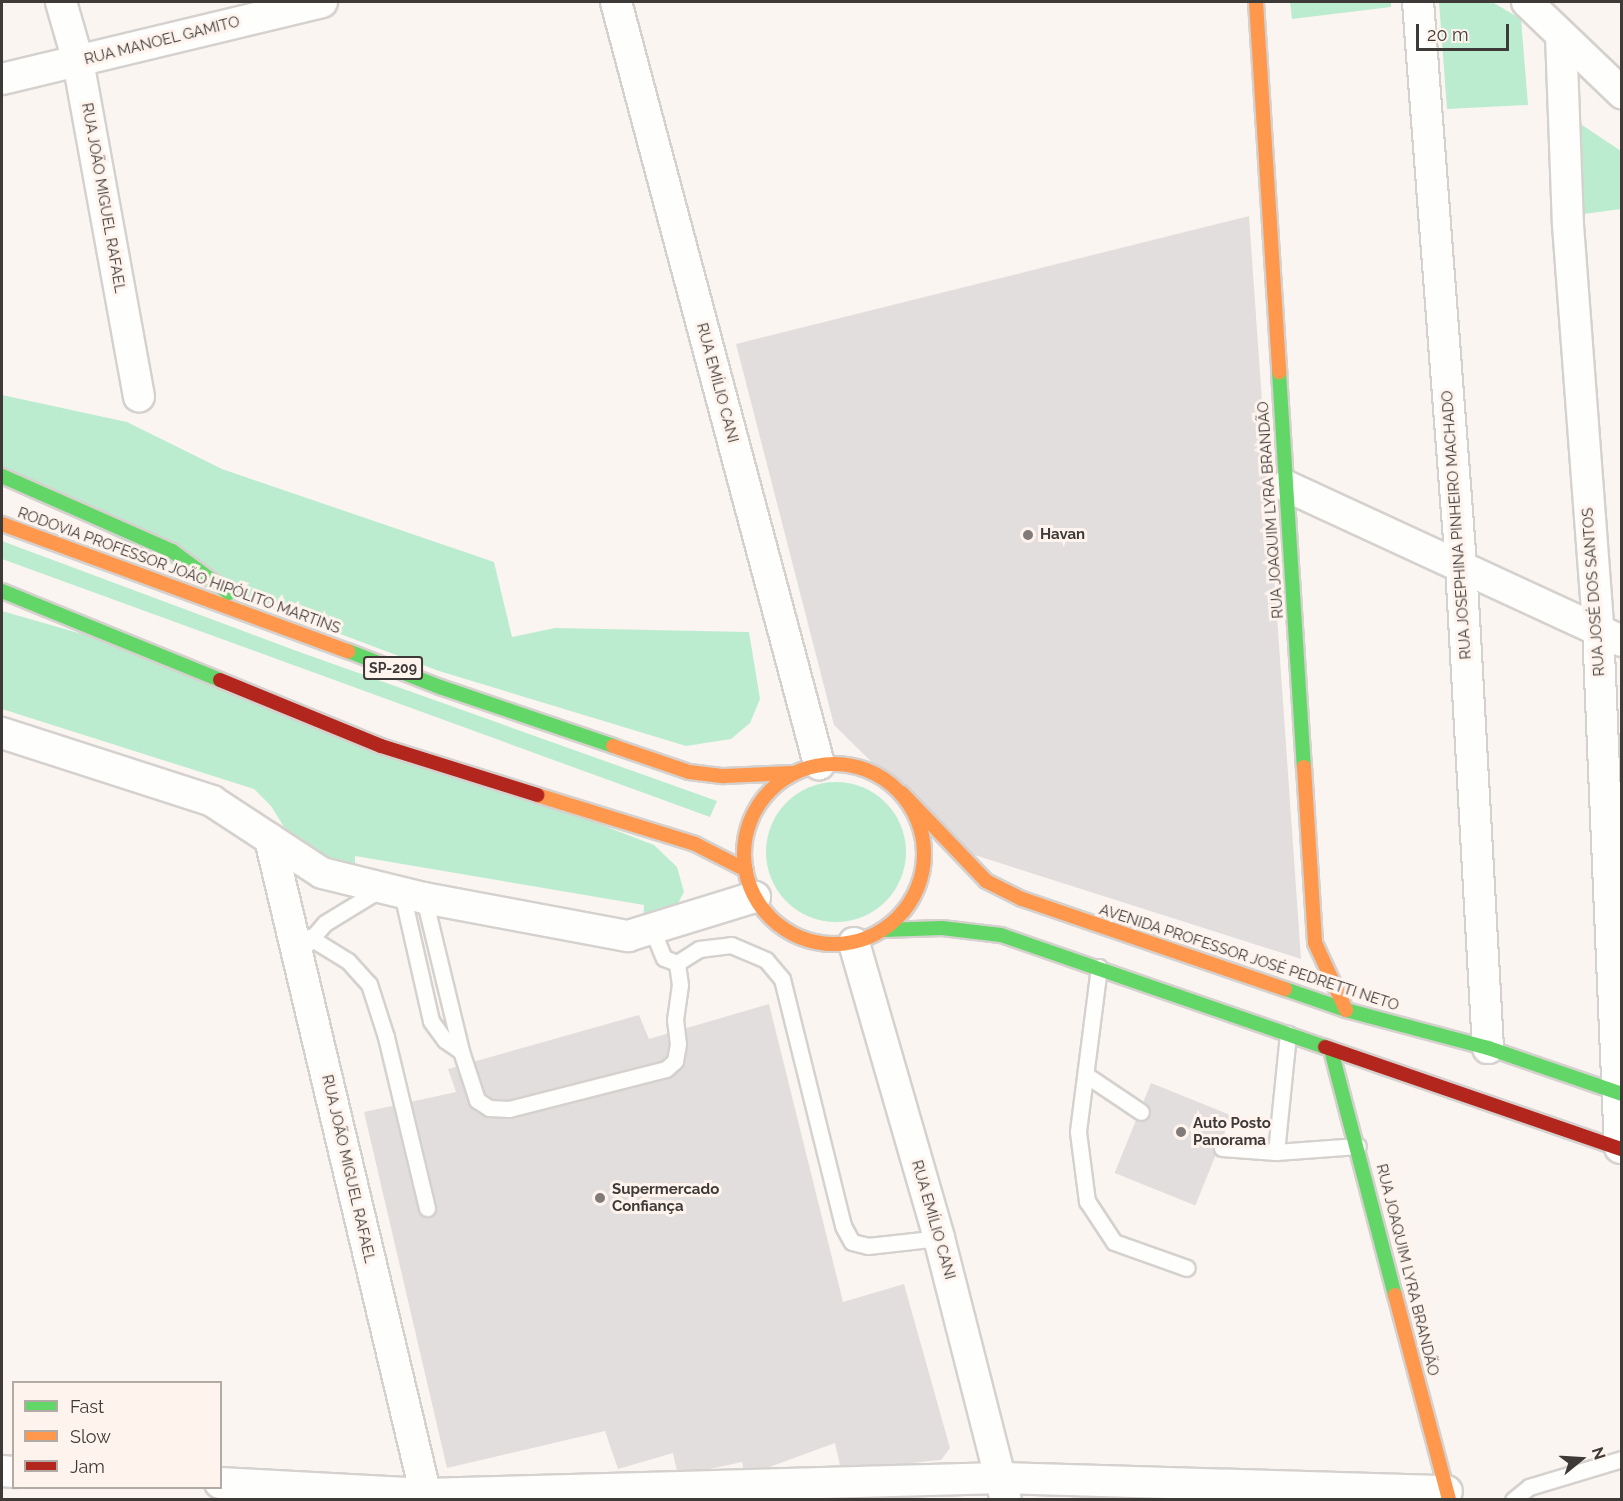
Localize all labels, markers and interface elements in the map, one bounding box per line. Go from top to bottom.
scale bar [1419,12,1512,50]
street label: RUA MANOEL GAMITO [82,13,242,69]
text: 20 m [1427,24,1469,45]
street label: RUA JOÃO MIGUEL RAFAEL [77,101,129,295]
street label: RUA EMÍLIO CANI [692,321,742,445]
street label: RUA JOSEPHINA PINHEIRO MACHADO [1439,389,1475,661]
street label: RUA JOAQUIM LYRA BRANDÃO [1254,400,1288,620]
street label: RODOVIA PROFESSOR JOÃO HIPÓLITO MARTINS [15,504,343,638]
street label: RUA JOSÉ DOS SANTOS [1579,507,1609,677]
place label: Havan [1040,526,1085,544]
marker: Havan [1021,528,1035,542]
road number: SP-209 [363,657,423,679]
street label: AVENIDA PROFESSOR JOSÉ PEDRETTI NETO [1096,901,1402,1015]
street label: RUA JOÃO MIGUEL RAFAEL [317,1072,379,1266]
place label: Auto Posto Panorama [1193,1114,1271,1149]
marker: Auto Posto Panorama [1174,1125,1188,1139]
street label: RUA EMÍLIO CANI [907,1158,959,1282]
street label: RUA JOAQUIM LYRA BRANDÃO [1372,1162,1442,1378]
place label: Supermercado Confiança [612,1180,719,1215]
marker: Supermercado Confiança [593,1191,607,1205]
legend [12,1381,222,1489]
text: Fast [70,1396,104,1417]
text: Slow [70,1426,111,1447]
north arrow [1551,1429,1611,1489]
text: N [1588,1445,1610,1462]
text: Jam [70,1456,105,1477]

